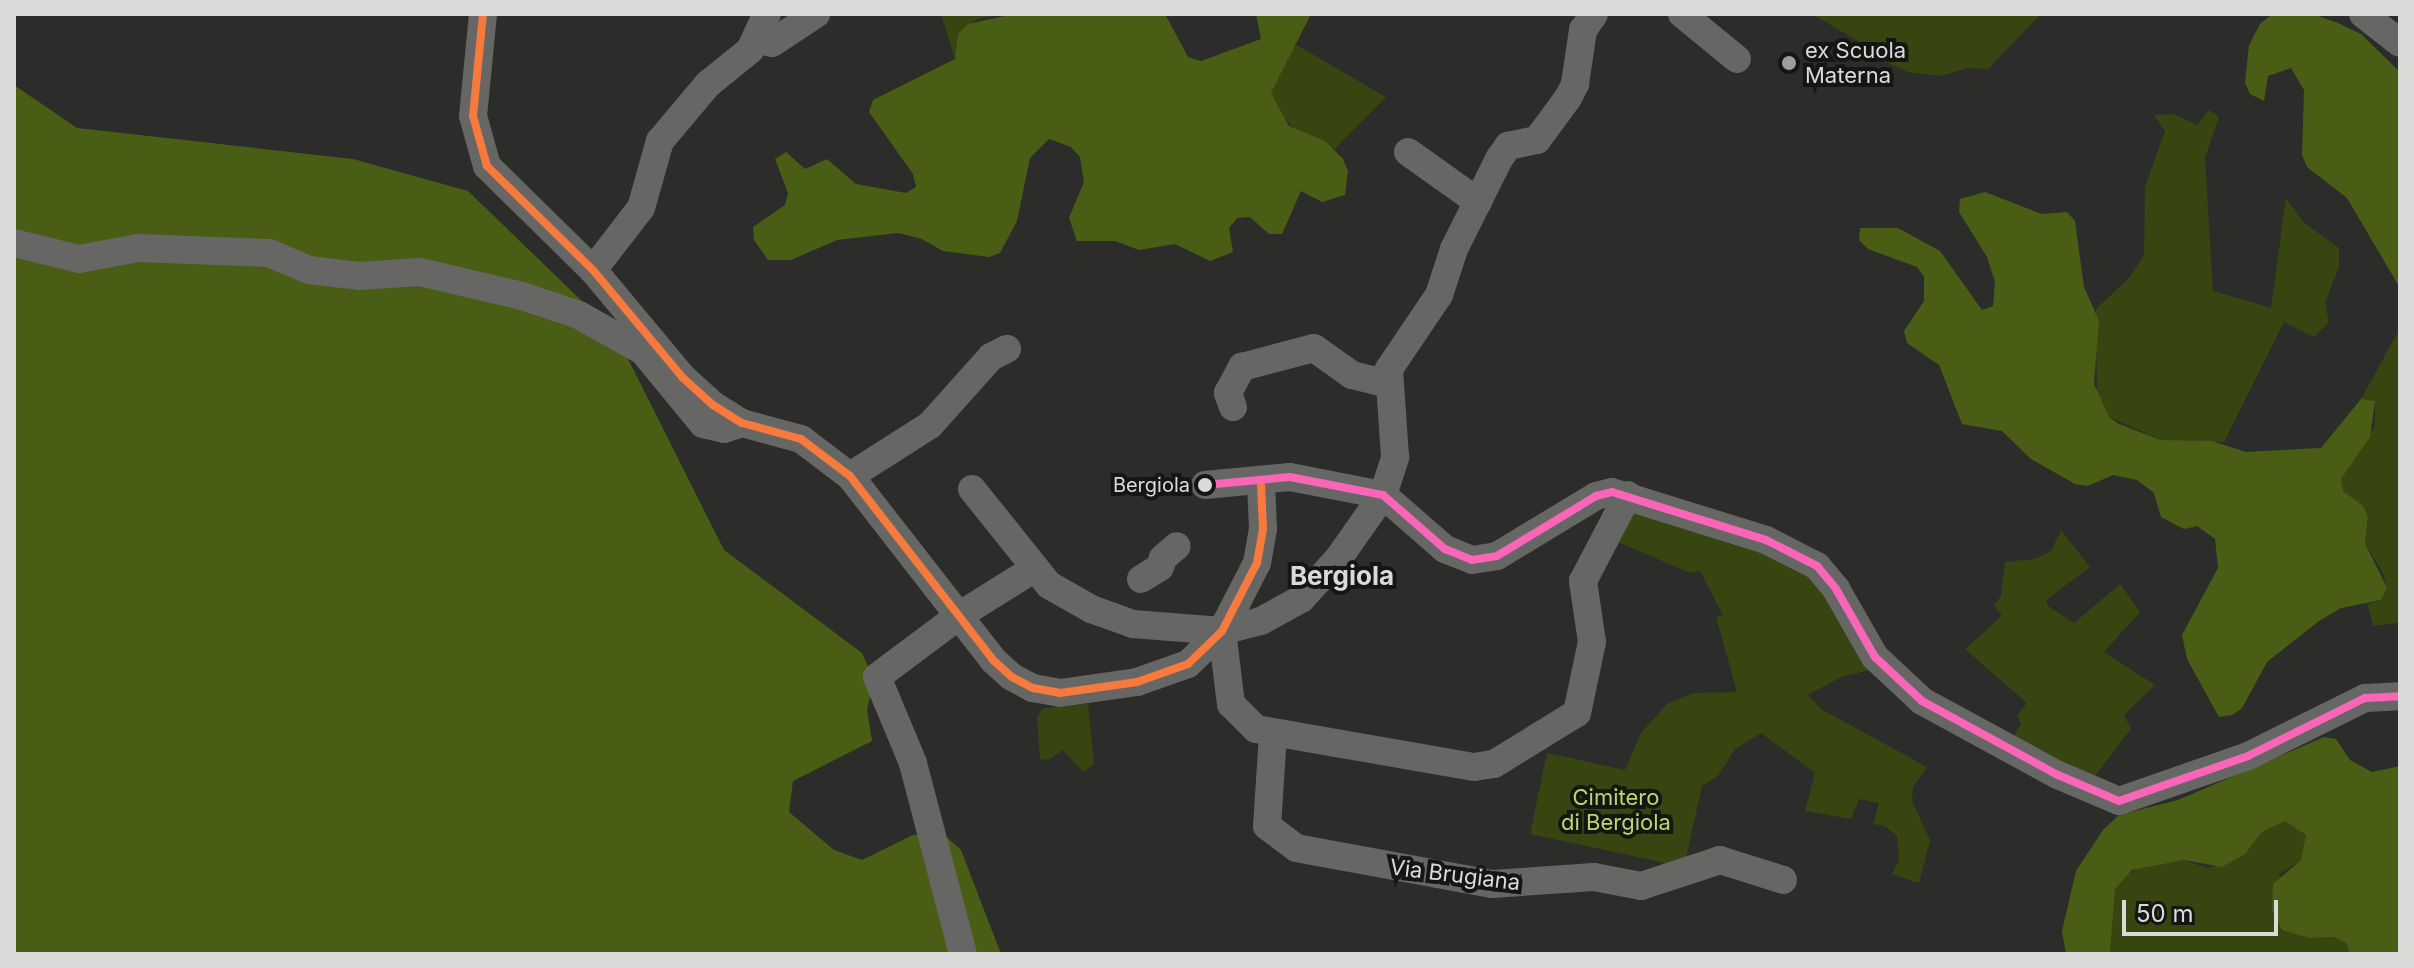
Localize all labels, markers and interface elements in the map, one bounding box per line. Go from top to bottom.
place label: ex Scuola Materna [1805,37,1906,88]
marker: ex Scuola Materna [1780,54,1798,72]
place label: Bergiola [1113,473,1190,497]
marker: Bergiola [1197,477,1213,493]
district label: Bergiola [1290,560,1394,592]
park label: Cimitero di Bergiola [1561,784,1671,836]
street label: Via Brugiana [1388,854,1522,896]
scale bar [2126,884,2282,934]
text: 50 m [2136,899,2194,928]

